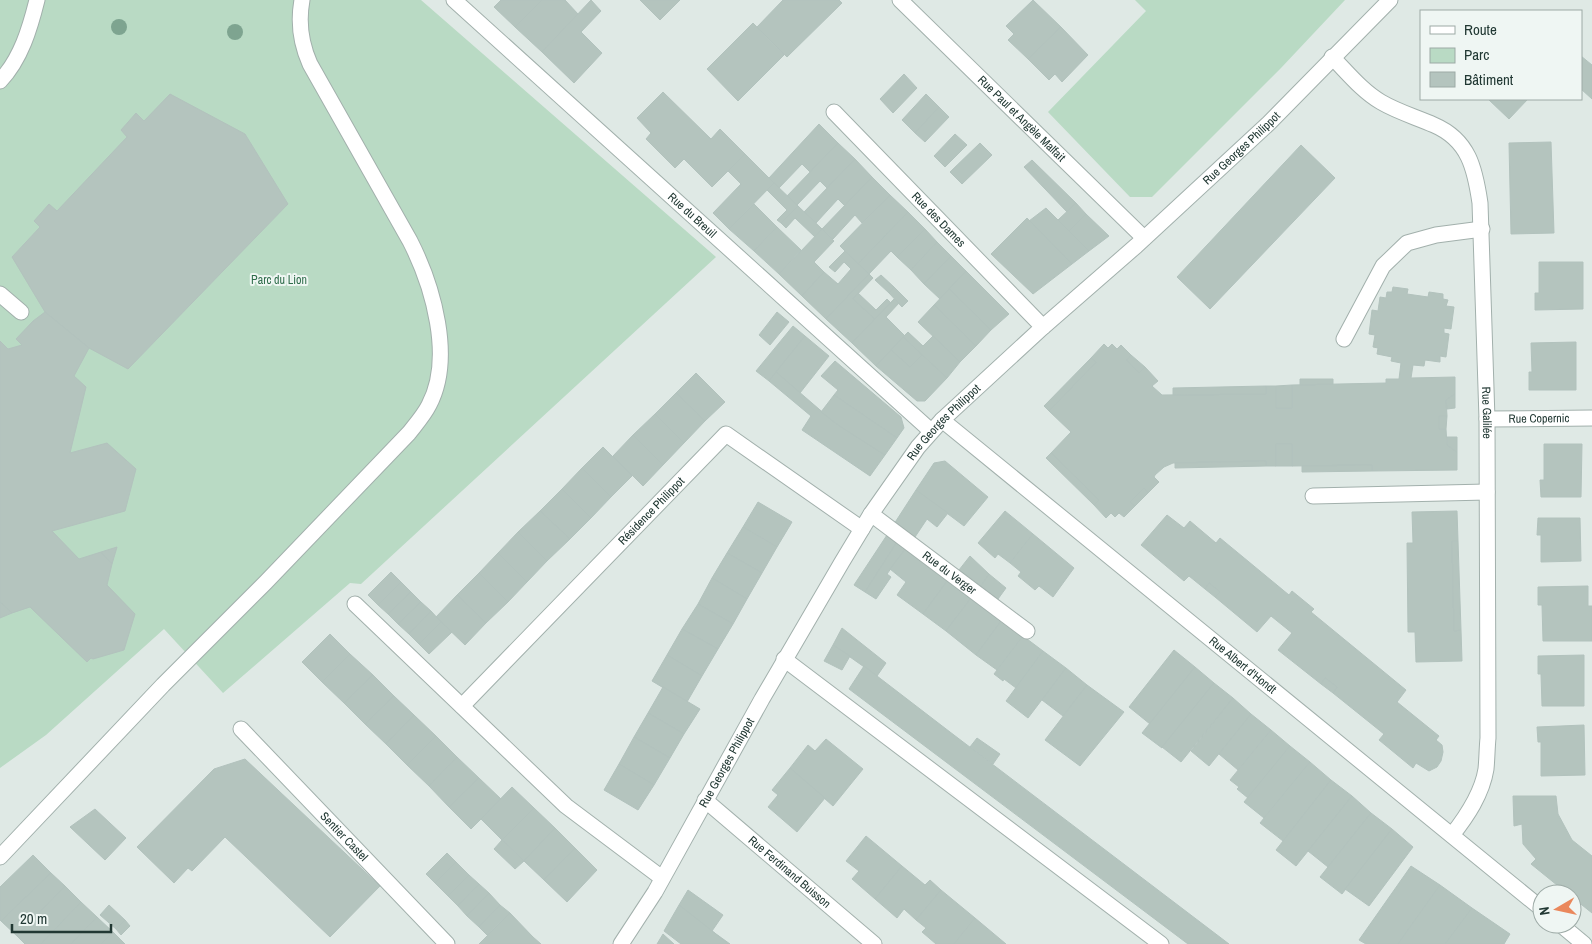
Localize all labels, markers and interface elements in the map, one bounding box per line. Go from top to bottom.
legend [1420,10,1582,100]
text: Route [1464,19,1497,40]
text: Parc [1464,44,1489,65]
text: Bâtiment [1464,69,1514,90]
street label: Rue Paul et Angèle Malfait [974,72,1069,165]
street label: Rue Georges Philippot [1199,108,1284,188]
street label: Rue du Breuil [664,189,720,241]
street label: Rue des Dames [908,189,969,251]
park label: Parc du Lion [251,272,307,288]
street label: Rue Georges Philippot [903,380,984,463]
street label: Rue Galilée [1478,386,1495,439]
street label: Rue Copernic [1509,410,1570,427]
street label: Résidence Philippot [615,473,688,548]
street label: Rue du Verger [919,547,980,599]
street label: Rue Albert d'Hondt [1206,633,1280,698]
street label: Rue Georges Philippot [695,715,758,810]
street label: Sentier Castel [317,808,371,865]
street label: Rue Ferdinand Buisson [745,832,834,912]
north arrow [1532,884,1582,934]
scale bar [12,902,111,934]
text: N [1535,906,1554,917]
text: 20 m [20,908,47,929]

